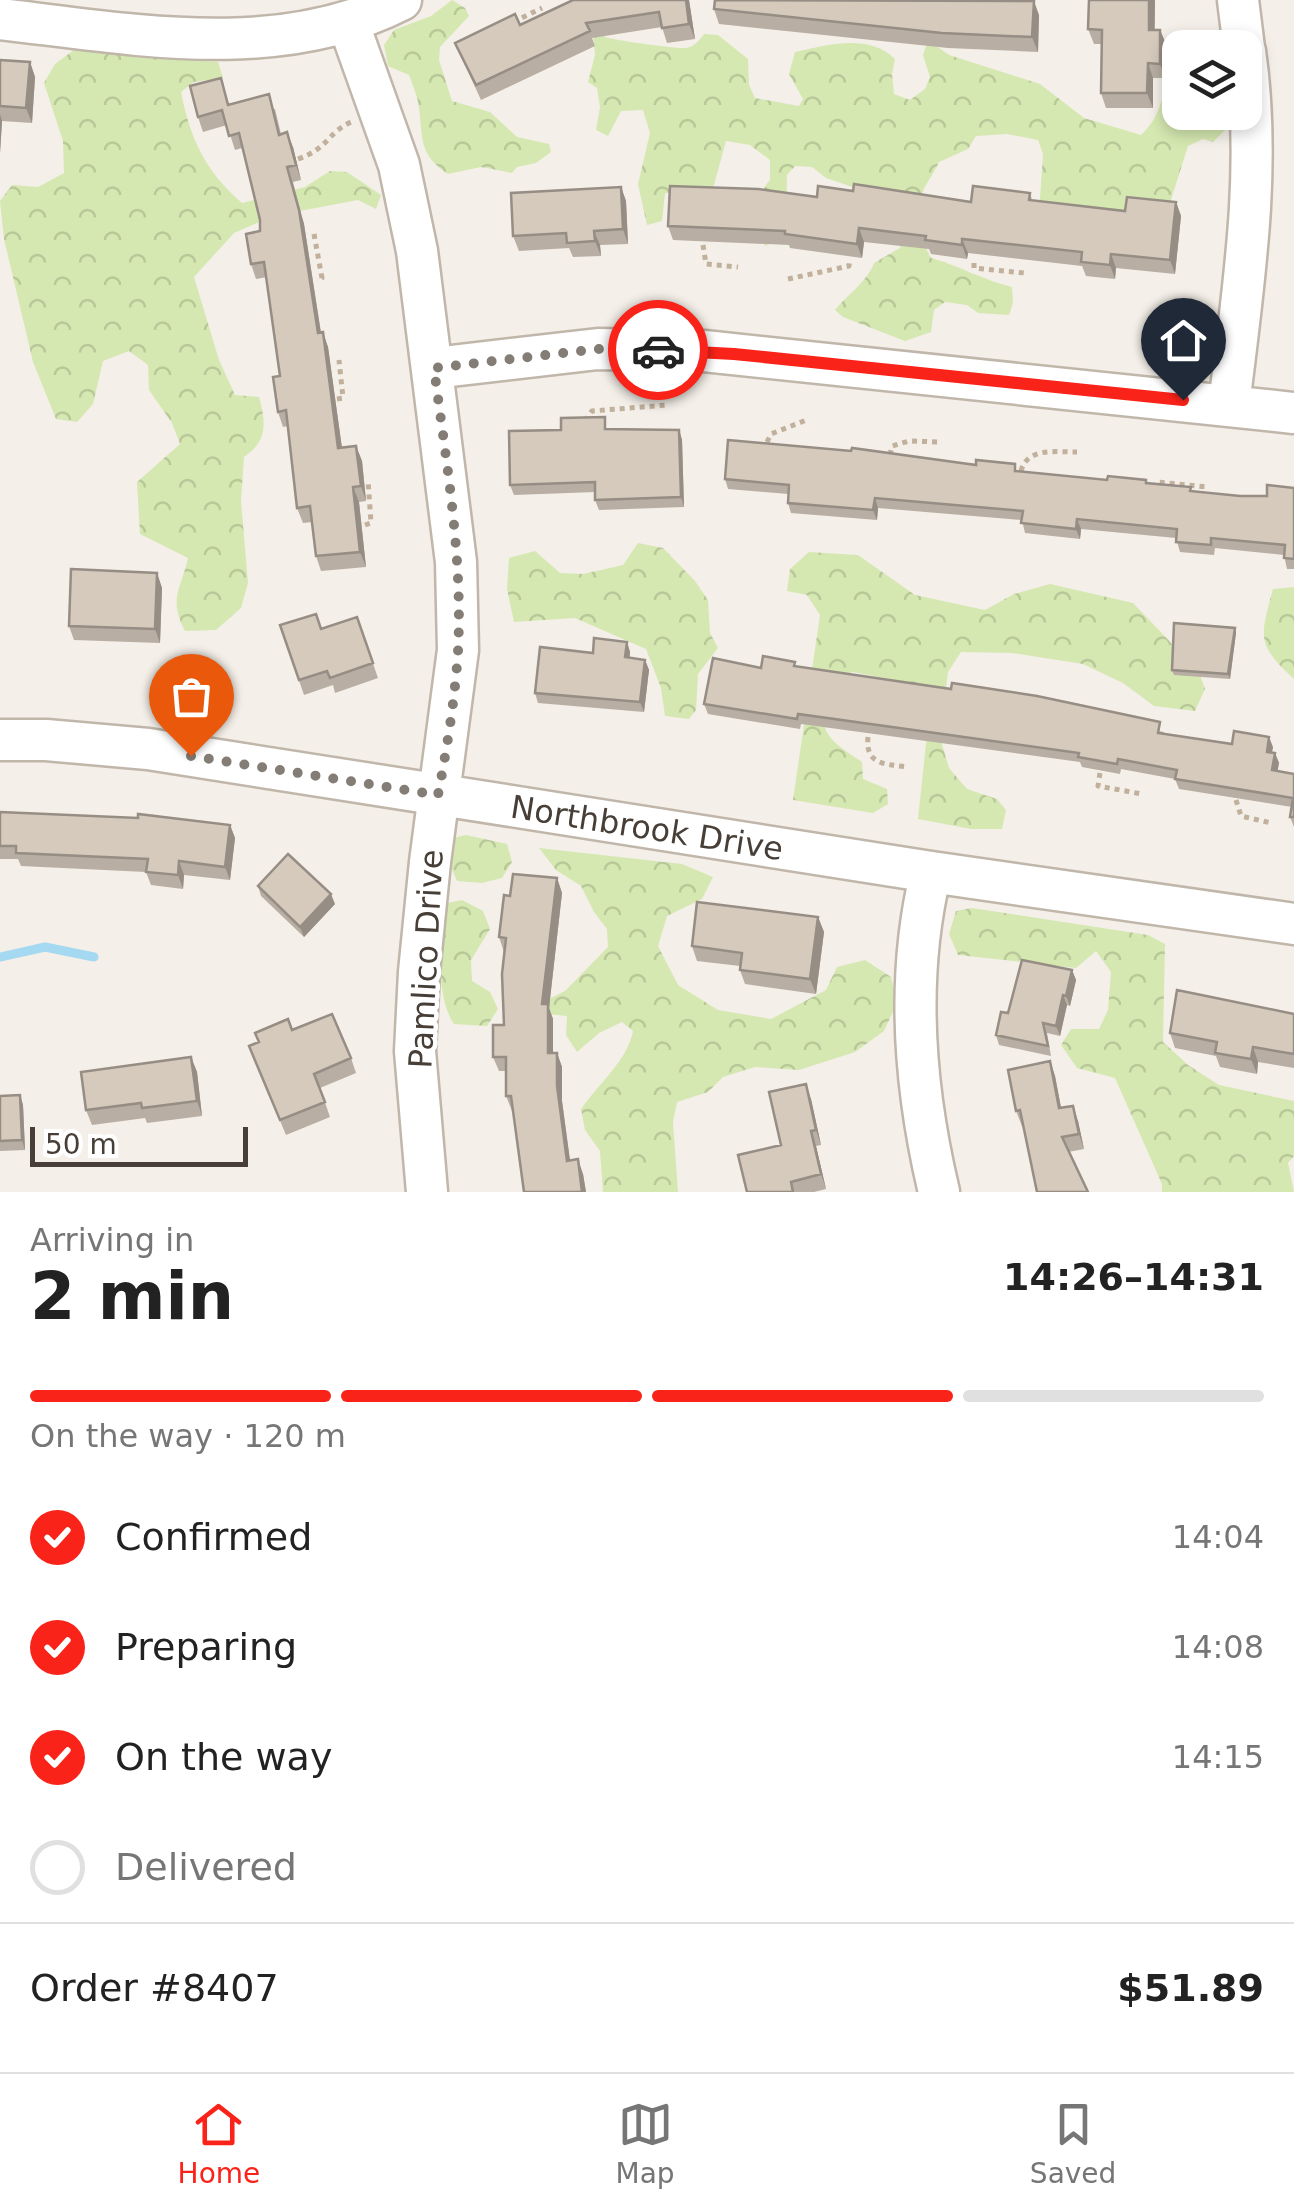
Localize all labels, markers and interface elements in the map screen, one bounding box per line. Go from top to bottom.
map controls [1162,30,1262,130]
button: layers [1162,30,1262,130]
pin [1141,298,1226,401]
courier [608,300,708,400]
icon: home [1156,313,1211,368]
icon: car [631,323,686,378]
pin [149,654,234,757]
icon: bag [164,669,219,724]
street label: Northbrook Drive [508,788,786,868]
street label: Pamlico Drive [401,849,451,1069]
scale bar [30,1122,248,1166]
text: 50 m [45,1128,117,1161]
text: Arriving in [30,1221,194,1259]
text: 14:26–14:31 [1003,1255,1264,1299]
text: 2 min [30,1259,234,1334]
text: On the way · 120 m [30,1417,346,1455]
icon: check [30,1510,85,1565]
text: Confirmed [115,1515,312,1559]
text: 14:04 [1172,1518,1264,1556]
icon: check [30,1620,85,1675]
text: Preparing [115,1625,297,1669]
text: 14:08 [1172,1628,1264,1666]
icon: check [30,1730,85,1785]
text: On the way [115,1735,332,1779]
text: 14:15 [1172,1738,1264,1776]
text: Delivered [115,1845,297,1889]
text: Order #8407 [30,1966,279,2010]
text: $51.89 [1117,1966,1264,2010]
tab: Home [178,2097,260,2190]
tab: Map [616,2097,675,2190]
tab: Saved [1030,2097,1116,2190]

